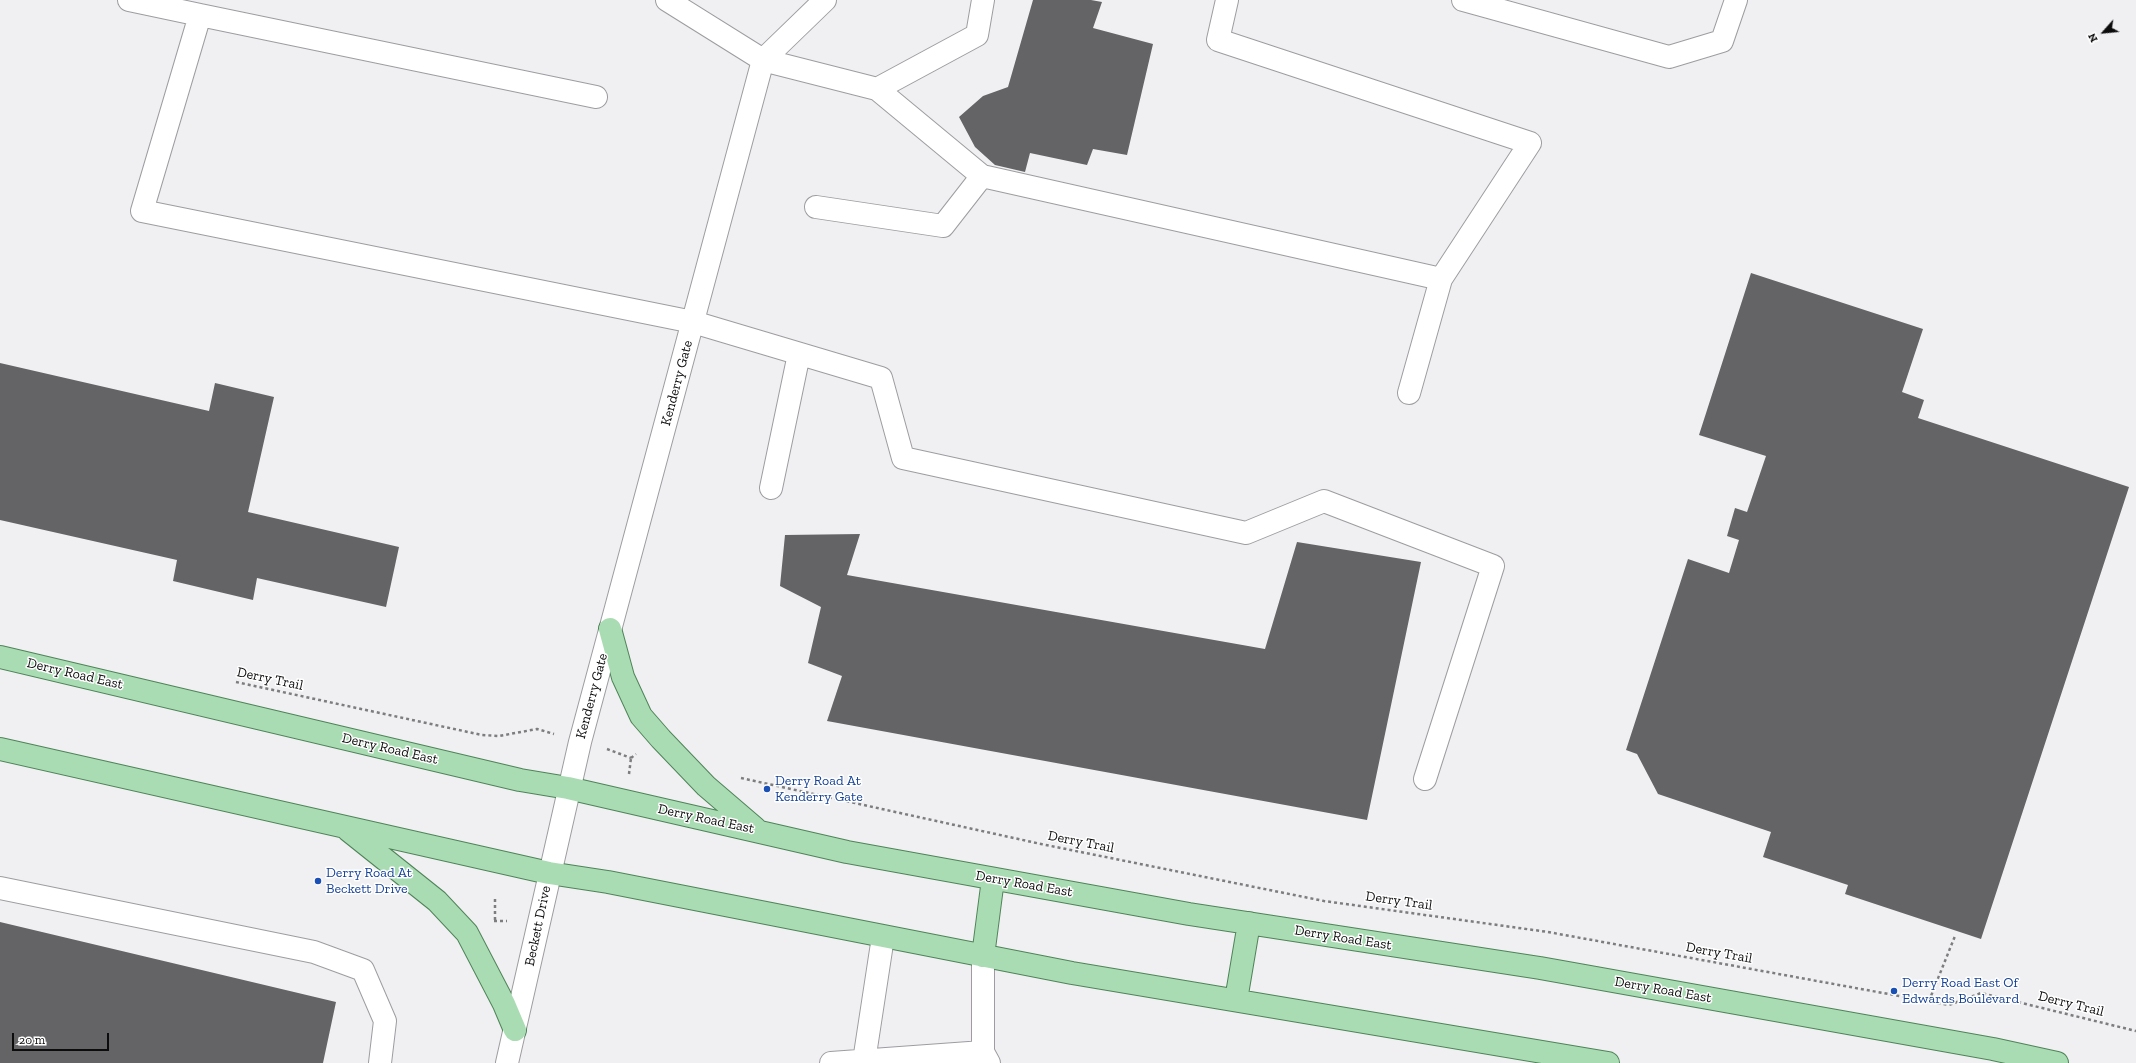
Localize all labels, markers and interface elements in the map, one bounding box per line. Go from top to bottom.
north arrow [2084,12,2124,52]
text: N [2085,31,2101,44]
street label: Kenderry Gate [658,338,696,428]
street label: Kenderry Gate [573,651,611,741]
street label: Derry Road East [25,655,125,693]
street label: Derry Trail [235,664,305,694]
street label: Derry Road East [340,730,440,768]
place label: Derry Road At Kenderry Gate [775,773,863,806]
marker: Derry Road At Kenderry Gate [762,784,772,794]
street label: Derry Road East [656,801,756,837]
street label: Derry Trail [1046,827,1116,857]
place label: Derry Road At Beckett Drive [326,865,412,898]
street label: Derry Road East [974,867,1074,901]
marker: Derry Road At Beckett Drive [313,876,323,886]
street label: Beckett Drive [521,884,555,968]
street label: Derry Trail [1365,888,1433,914]
street label: Derry Road East [1293,922,1393,954]
street label: Derry Trail [1684,939,1754,967]
street label: Derry Road East [1613,973,1713,1007]
place label: Derry Road East Of Edwards Boulevard [1902,975,2019,1008]
marker: Derry Road East Of Edwards Boulevard [1889,986,1899,996]
street label: Derry Trail [2036,988,2106,1020]
scale bar [14,1025,111,1051]
text: 20 m [19,1033,45,1047]

